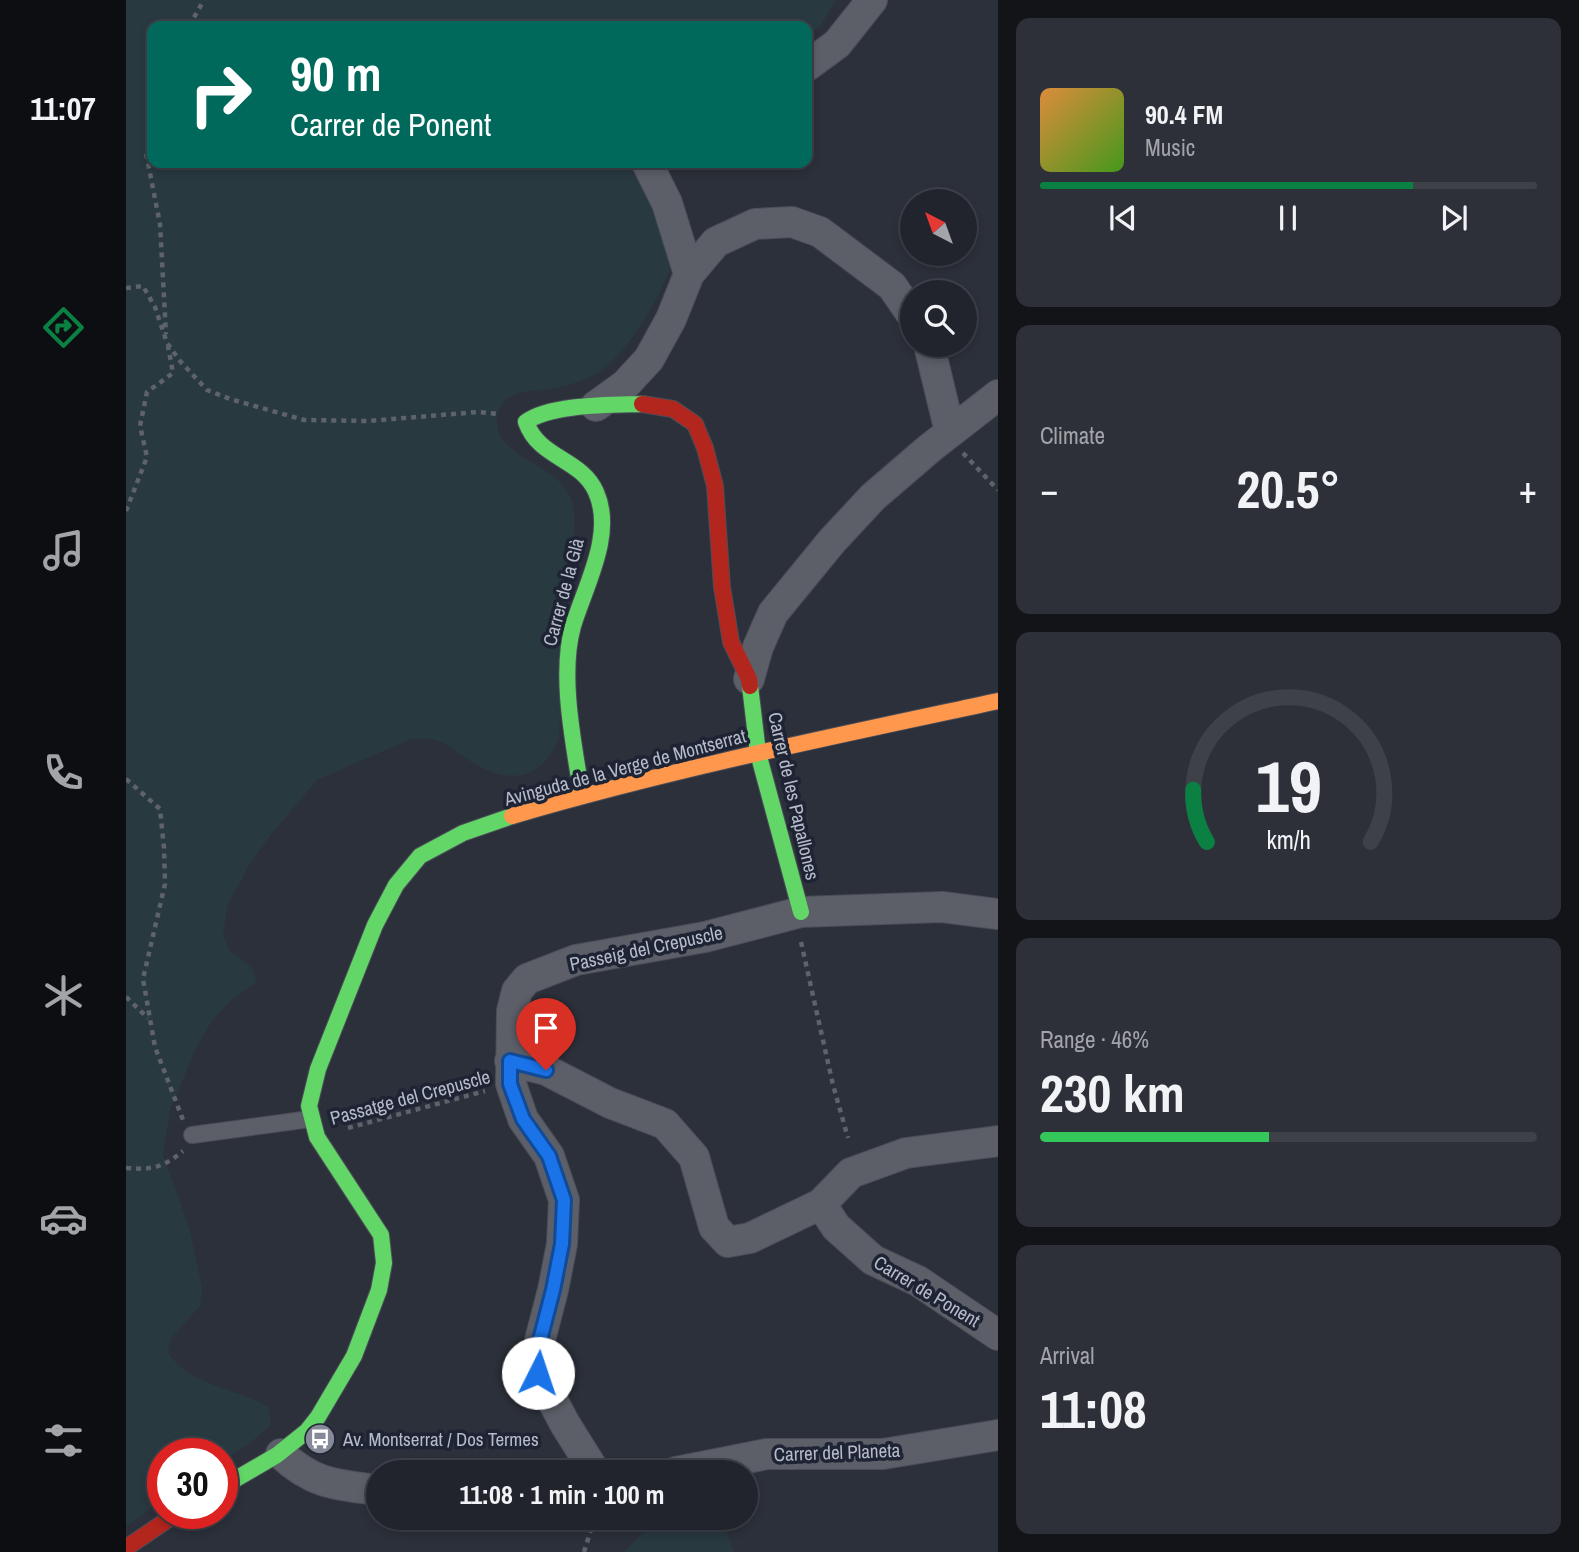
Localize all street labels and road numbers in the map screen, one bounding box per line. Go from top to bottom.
street label: Carrer de la Glà [536,535,590,649]
street label: Carrer de les Papallones [762,710,826,883]
street label: Avinguda de la Verge de Montserrat [500,722,749,812]
street label: Passeig del Crepuscle [567,919,725,977]
street label: Passatge del Crepuscle [327,1063,493,1131]
street label: Carrer de Ponent [869,1249,985,1333]
street label: Carrer del Planeta [773,1437,901,1467]

